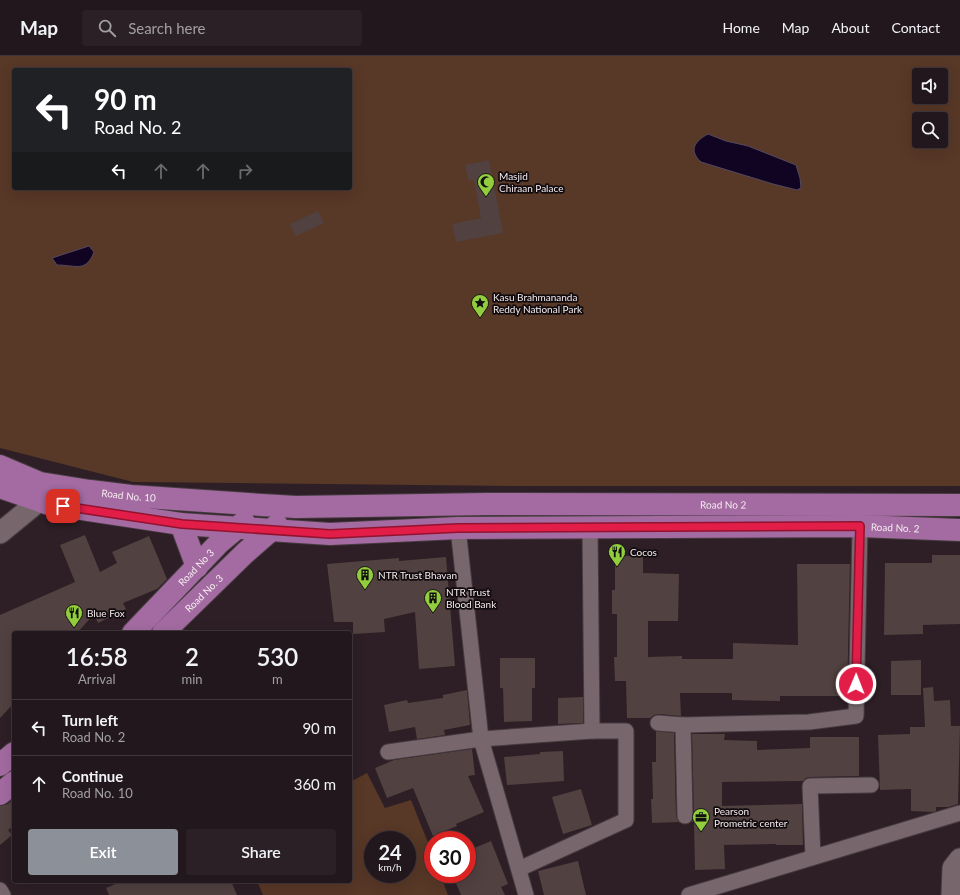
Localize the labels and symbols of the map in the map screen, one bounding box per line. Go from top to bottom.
place label: Masjid Chiraan Palace [499,170,563,194]
mosque icon: Masjid Chiraan Palace [476,172,496,197]
place label: Kasu Brahmananda Reddy National Park [493,291,583,315]
place icon: Kasu Brahmananda Reddy National Park [470,293,490,318]
street label: Road No. 10 [101,486,156,504]
pin [46,489,80,523]
street label: Road No 2 [700,498,747,511]
street label: Road No. 2 [871,520,920,534]
restaurant icon: Cocos [607,542,627,567]
street label: Road No 3 [176,546,216,588]
place label: Cocos [630,546,657,558]
building icon: NTR Trust Bhavan [355,565,375,590]
place label: NTR Trust Bhavan [378,569,457,581]
street label: Road No. 3 [182,572,226,614]
place label: NTR Trust Blood Bank [446,586,497,610]
building icon: NTR Trust Blood Bank [423,588,443,613]
restaurant icon: Blue Fox [64,603,84,628]
place label: Blue Fox [87,607,125,619]
position arrow [835,663,877,705]
place label: Pearson Prometric center [714,805,788,829]
office icon: Pearson Prometric center [691,807,711,832]
speed limit sign: 30 [424,831,476,883]

